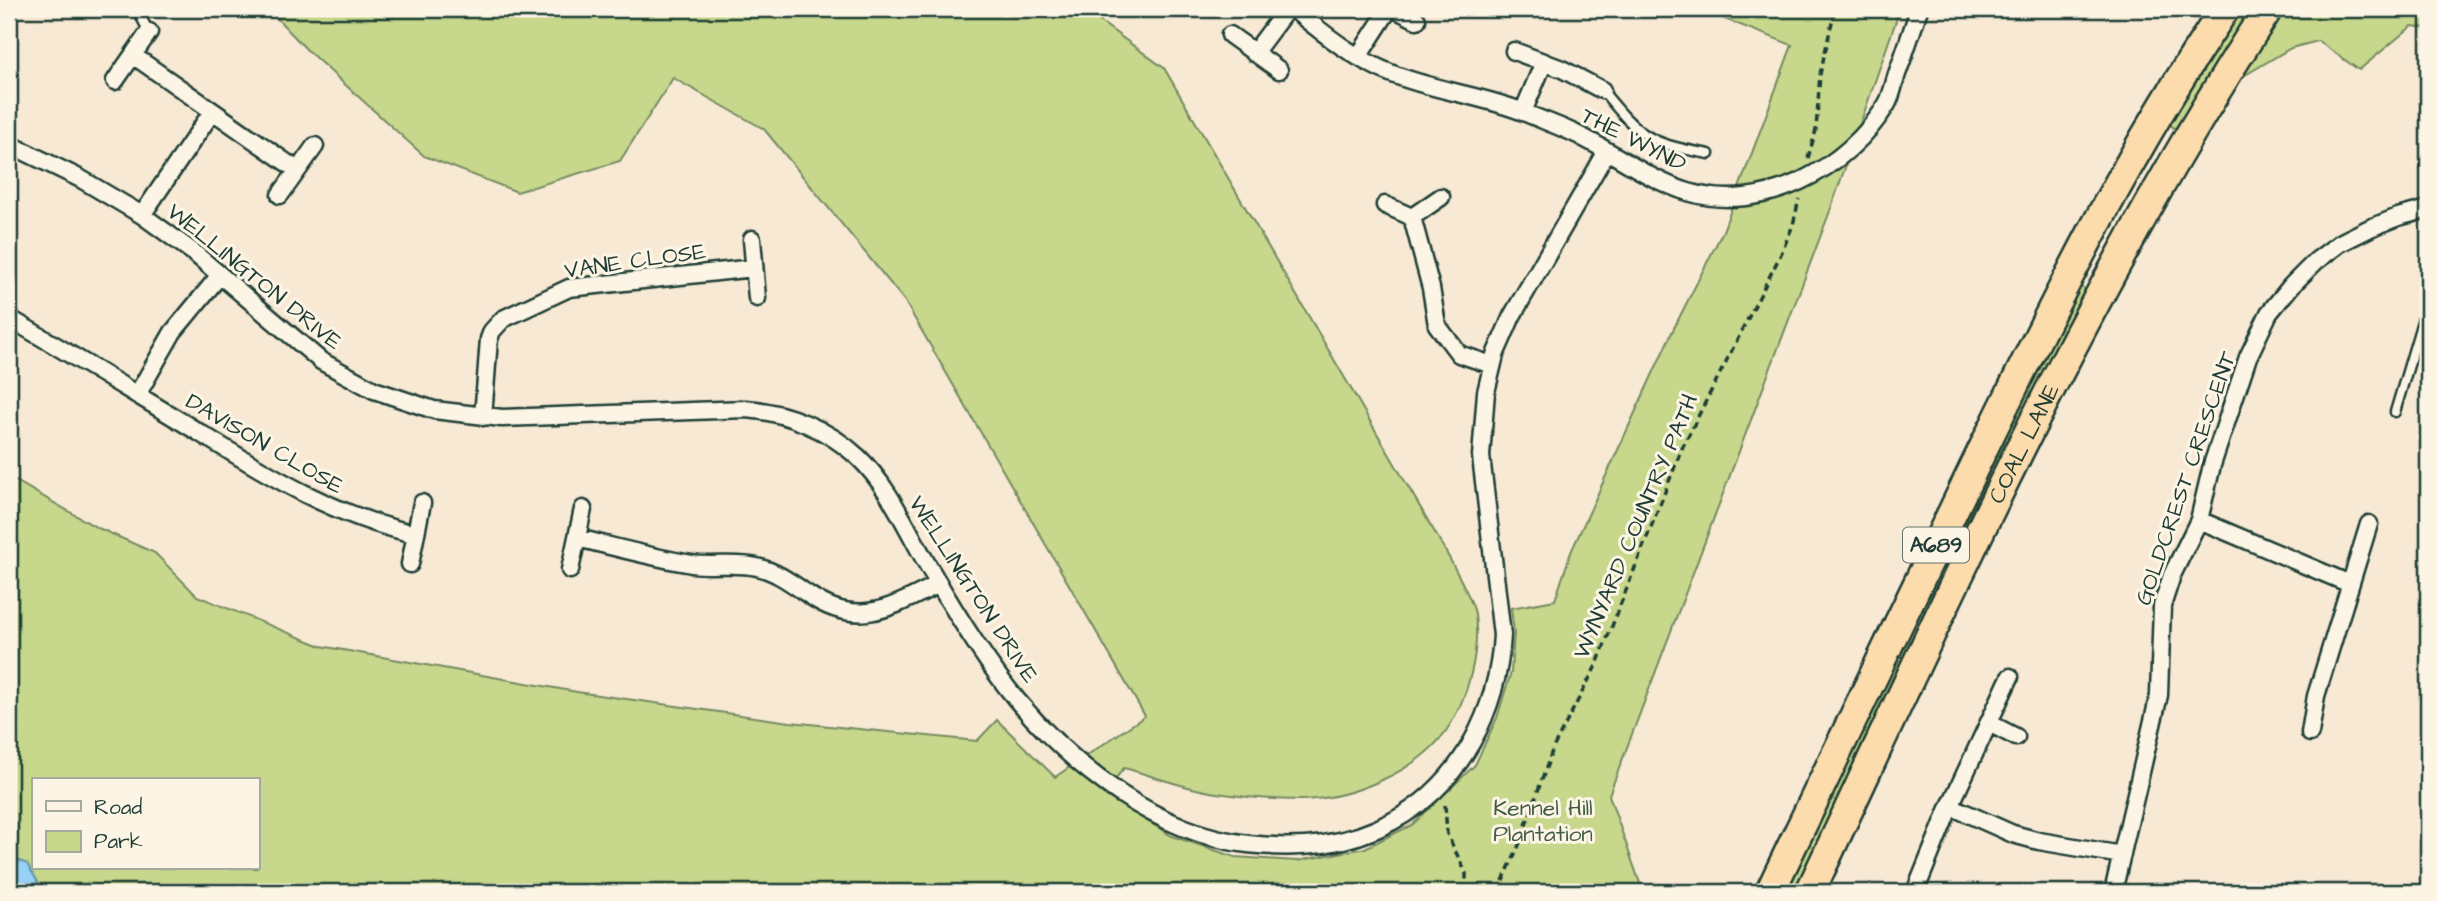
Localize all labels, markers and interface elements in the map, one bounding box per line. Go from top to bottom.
street label: THE WYND [1575,100,1692,180]
street label: WELLINGTON DRIVE [160,196,349,358]
street label: VANE CLOSE [562,235,708,287]
street label: GOLDCREST CRESCENT [2127,346,2245,610]
street label: COAL LANE [1981,378,2068,509]
street label: DAVISON CLOSE [180,386,350,502]
street label: WYNYARD COUNTRY PATH [1566,389,1706,664]
street label: WELLINGTON DRIVE [901,490,1046,690]
road number: A689 [1903,528,1969,562]
legend [32,778,259,870]
park label: Kennel Hill Plantation [1493,792,1593,850]
text: Road [94,793,142,822]
text: Park [94,827,143,856]

